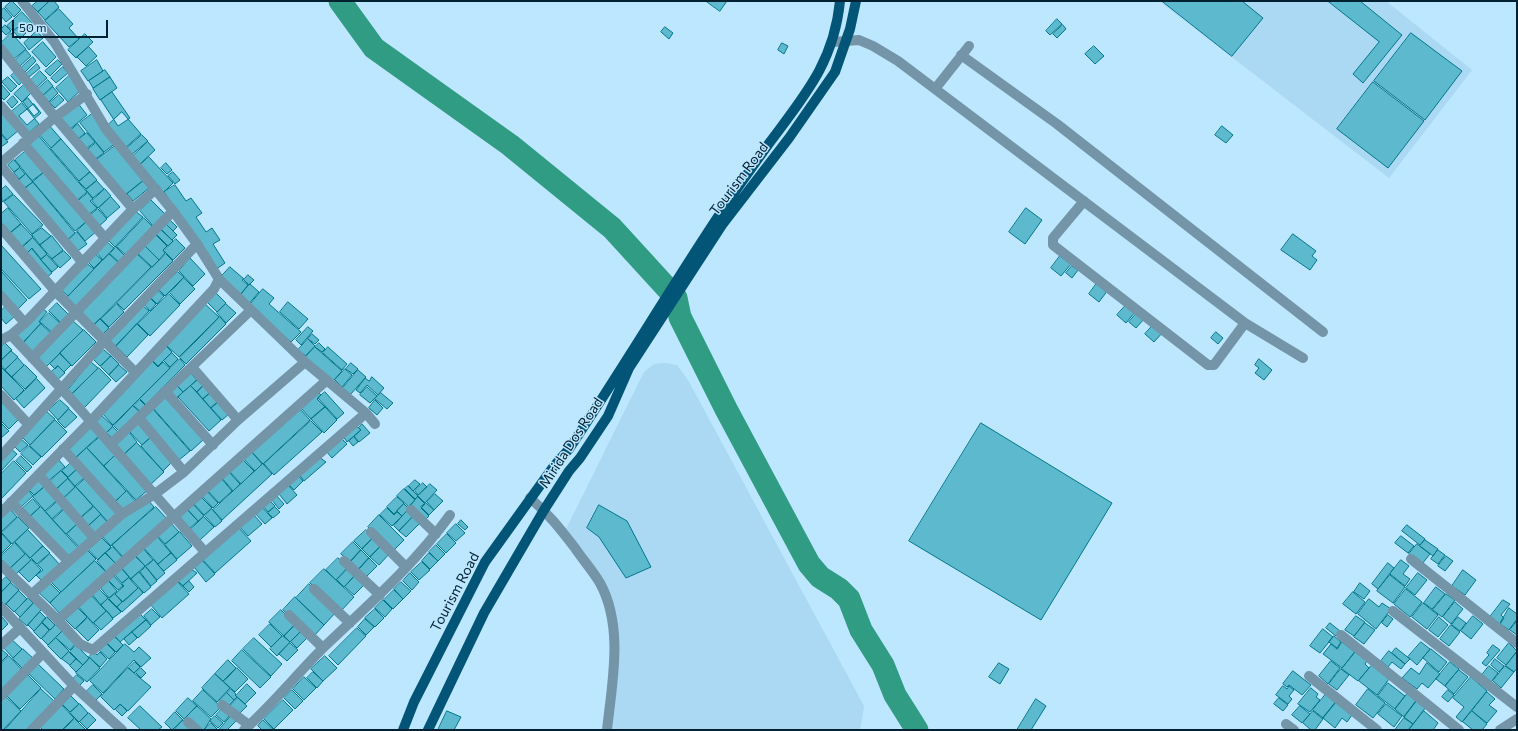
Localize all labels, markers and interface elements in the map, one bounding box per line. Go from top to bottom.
scale bar [14,12,110,38]
text: 50 m [19,20,47,34]
street label: Tourism Road [706,139,772,219]
street label: Mirida Dos Road [535,395,607,491]
street label: Tourism Road [427,550,483,634]

